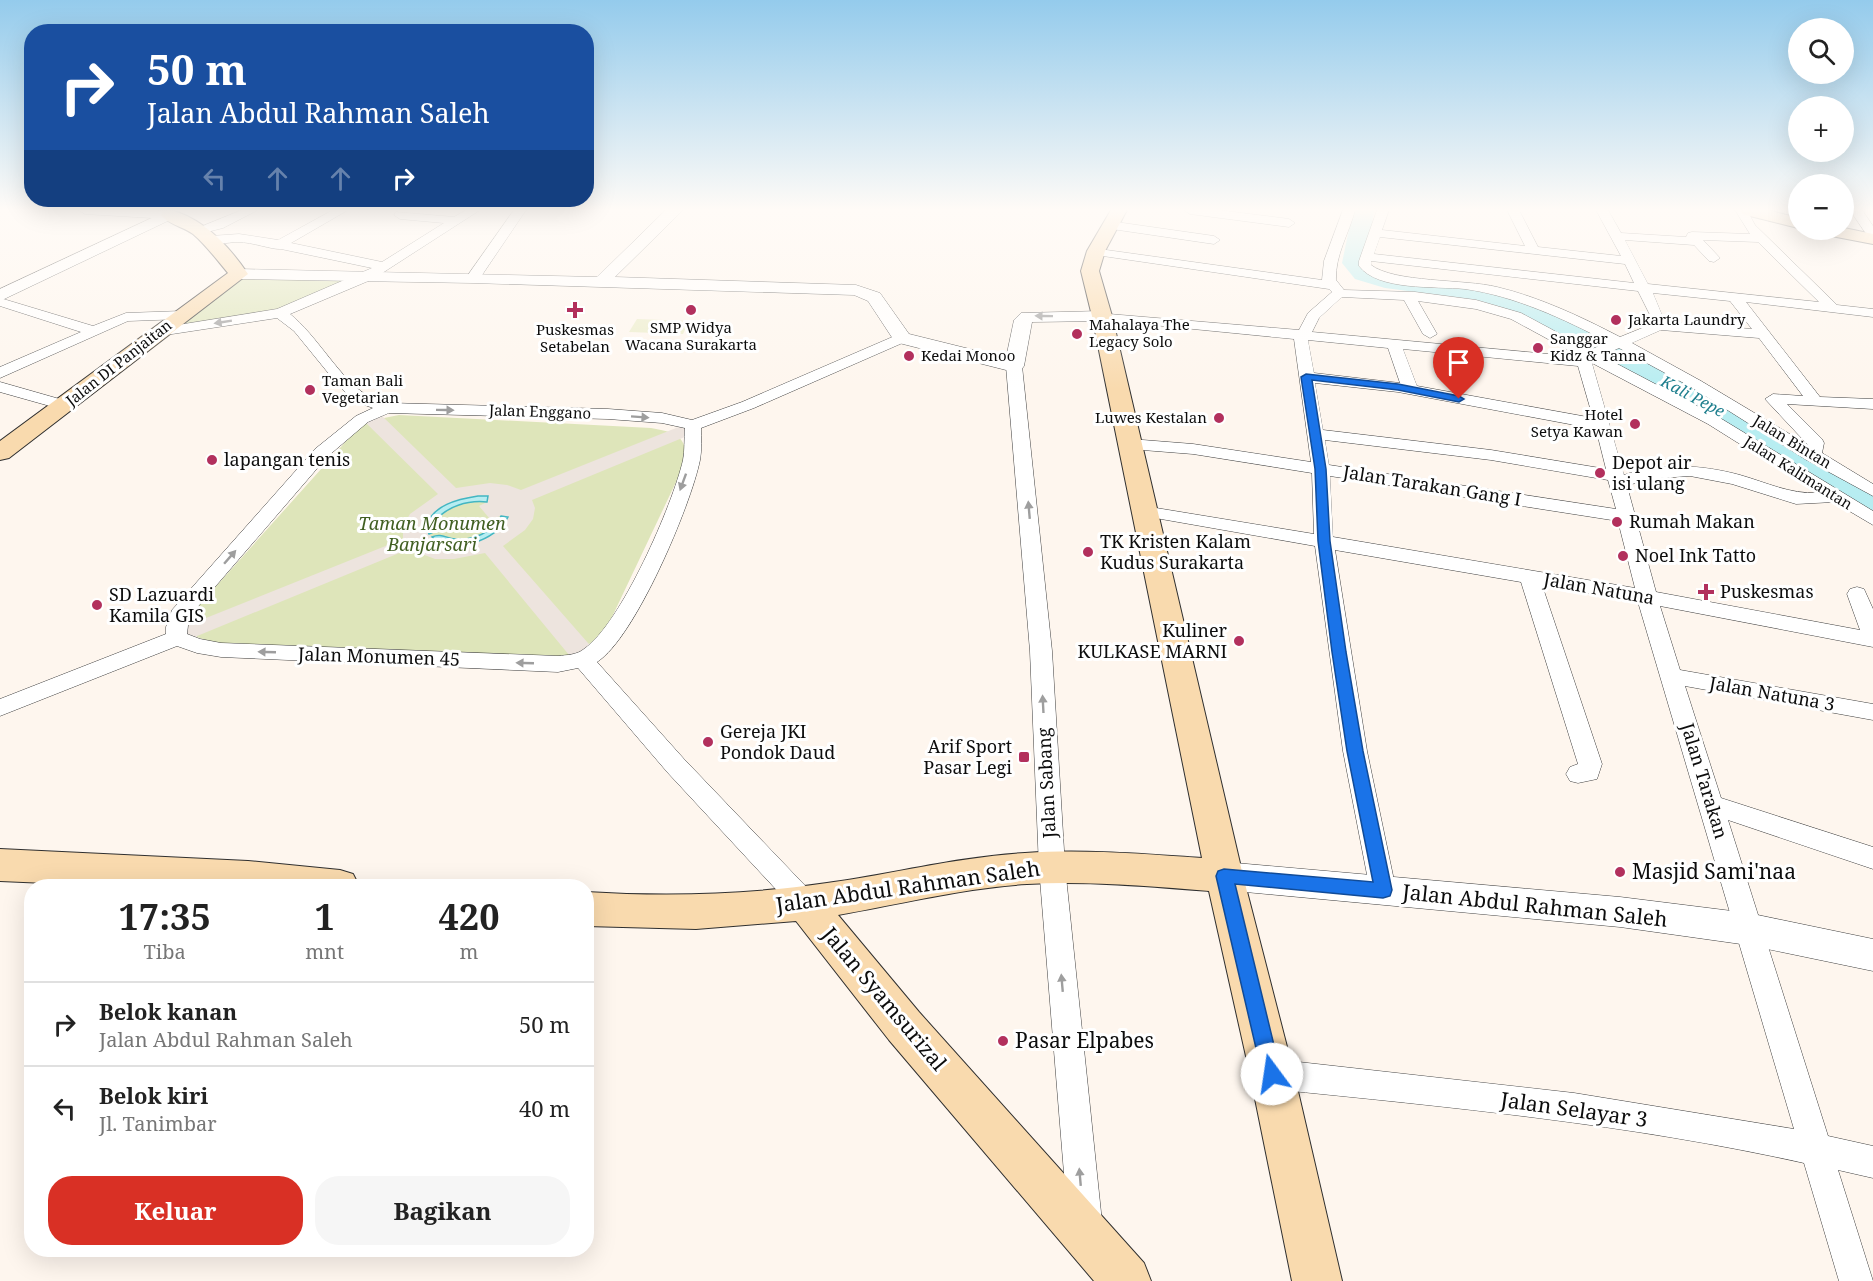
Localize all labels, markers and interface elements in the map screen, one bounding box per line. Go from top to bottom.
map controls [1788,18,1854,240]
button: search [1788,18,1854,84]
text: 50 m [147,40,247,97]
icon: right [48,48,126,126]
text: Jalan Abdul Rahman Saleh [147,94,490,131]
button: + [1788,96,1854,162]
icon: left [198,162,231,195]
icon: ahead [261,162,294,195]
icon: ahead [324,162,357,195]
icon: right [387,162,420,195]
button: − [1788,174,1854,240]
marker: Puskesmas Setabelan [566,301,584,319]
marker: SMP Widya Wacana Surakarta [684,303,698,317]
place label: Jakarta Laundry [1627,309,1746,329]
one-way arrow [1034,311,1053,321]
marker: Jakarta Laundry [1609,313,1623,327]
street label: Jalan DI Panjaitan [61,314,176,410]
place label: Mahalaya The Legacy Solo [1089,314,1190,351]
one-way arrow [213,317,232,326]
place label: SMP Widya Wacana Surakarta [625,317,757,354]
place label: Puskesmas Setabelan [536,319,614,356]
marker: Mahalaya The Legacy Solo [1070,327,1084,341]
place label: Sanggar Kidz & Tanna [1550,328,1646,365]
pin [1433,337,1484,399]
marker: Sanggar Kidz & Tanna [1531,341,1545,355]
place label: Kedai Monoo [921,345,1015,365]
icon: arrive [1442,346,1475,379]
marker: Kedai Monoo [902,349,916,363]
place label: Taman Bali Vegetarian [322,370,403,407]
water label: Kali Pepe [1656,370,1729,422]
marker: Taman Bali Vegetarian [303,383,317,397]
street label: Jalan Enggano [488,399,592,423]
place label: Hotel Setya Kawan [1531,404,1623,441]
one-way arrow [436,405,455,415]
place label: Luwes Kestalan [1095,407,1207,427]
street label: Jalan Bintan [1749,409,1836,473]
marker: Luwes Kestalan [1212,411,1226,425]
one-way arrow [631,412,650,421]
marker: Hotel Setya Kawan [1628,417,1642,431]
street label: Jalan Kalimantan [1740,430,1857,514]
place label: lapangan tenis [224,447,350,471]
place label: Depot air isi ulang [1612,450,1692,495]
marker: lapangan tenis [205,453,219,467]
street label: Jalan Tarakan Gang I [1340,459,1523,511]
marker: Depot air isi ulang [1593,466,1607,480]
one-way arrow [678,474,688,492]
one-way arrow [1024,500,1034,519]
place label: Rumah Makan [1629,509,1755,533]
park label: Taman Monumen Banjarsari [358,511,506,556]
marker: Rumah Makan [1610,515,1624,529]
place label: TK Kristen Kalam Kudus Surakarta [1100,529,1251,574]
place label: Noel Ink Tatto [1635,543,1756,567]
marker: TK Kristen Kalam Kudus Surakarta [1081,545,1095,559]
marker: Noel Ink Tatto [1616,549,1630,563]
one-way arrow [223,550,236,565]
street label: Jalan Natuna [1541,566,1656,610]
place label: Puskesmas [1720,579,1814,603]
place label: SD Lazuardi Kamila GIS [109,582,214,627]
marker: Puskesmas [1697,583,1715,601]
marker: SD Lazuardi Kamila GIS [90,598,104,612]
place label: Kuliner KULKASE MARNI [1078,618,1228,663]
marker: Kuliner KULKASE MARNI [1232,634,1246,648]
street label: Jalan Monumen 45 [297,641,460,671]
one-way arrow [257,647,276,657]
one-way arrow [515,658,534,667]
street label: Jalan Natuna 3 [1707,670,1837,716]
one-way arrow [1039,695,1048,714]
place label: Gereja JKI Pondok Daud [720,719,835,764]
street label: Jalan Tarakan [1676,719,1734,842]
street label: Jalan Sabang [1031,727,1061,840]
place label: Arif Sport Pasar Legi [923,734,1012,779]
marker: Gereja JKI Pondok Daud [701,735,715,749]
marker: Arif Sport Pasar Legi [1017,750,1031,764]
street label: Jalan Abdul Rahman Saleh [773,854,1042,919]
place label: Masjid Sami'naa [1632,857,1796,885]
marker: Masjid Sami'naa [1613,865,1627,879]
street label: Jalan Abdul Rahman Saleh [1400,877,1669,933]
text: 17:35 [118,892,211,941]
text: 1 [314,892,335,941]
text: 420 [439,892,500,941]
street label: Jalan Syamsurizal [816,920,954,1077]
text: Tiba [144,938,186,965]
text: mnt [305,938,344,965]
text: m [460,938,478,965]
one-way arrow [1057,973,1067,992]
text: Belok kanan [99,996,237,1026]
icon: right [48,1008,81,1041]
text: 50 m [519,1009,570,1039]
text: Jalan Abdul Rahman Saleh [99,1026,353,1053]
place label: Pasar Elpabes [1015,1026,1154,1054]
marker: Pasar Elpabes [996,1034,1010,1048]
position arrow [1240,1042,1304,1106]
text: Belok kiri [99,1080,208,1110]
street label: Jalan Selayar 3 [1498,1085,1649,1133]
icon: left [48,1092,81,1125]
text: 40 m [519,1093,570,1123]
text: Jl. Tanimbar [99,1110,217,1137]
one-way arrow [1075,1167,1085,1186]
button: Keluar [48,1176,303,1245]
button: Bagikan [315,1176,570,1245]

